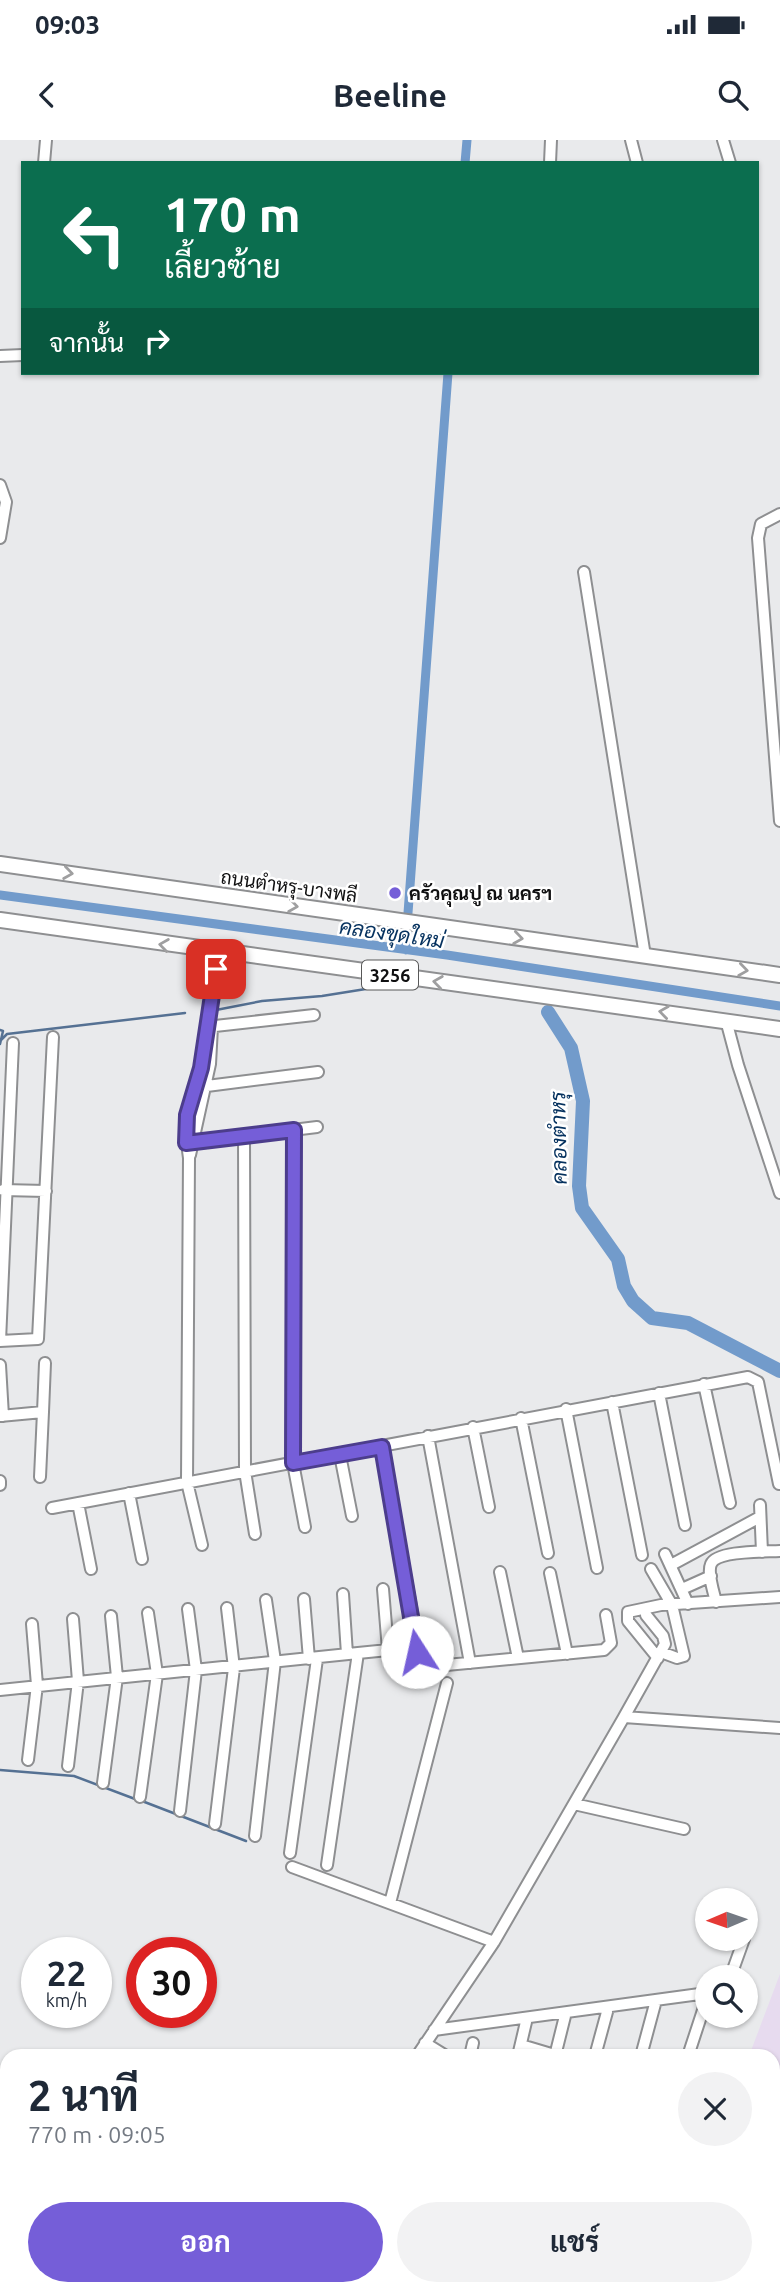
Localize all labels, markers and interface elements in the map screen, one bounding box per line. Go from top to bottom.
text: 09:03 [35,10,100,39]
icon: back [28,76,66,114]
icon: search [714,76,752,114]
text: Beeline [333,77,447,113]
text: 170 m [164,186,301,241]
icon: left [49,189,140,280]
text: เลี้ยวซ้าย [164,248,281,284]
icon: right [138,322,176,360]
text: จากนั้น [49,328,124,357]
street label: ถนนตำหรุ-บางพลี [219,865,359,908]
one-way arrow [62,866,73,881]
place label: ครัวคุณปู ณ นครฯ [409,882,552,908]
marker: ครัวคุณปู ณ นครฯ [387,885,403,901]
one-way arrow [287,898,299,913]
water label: คลองขุดใหม่ [337,914,447,955]
one-way arrow [512,930,524,945]
one-way arrow [159,937,170,952]
pin [186,939,246,999]
icon: arrive [197,950,235,988]
road number: 3256 [362,960,418,990]
one-way arrow [737,963,749,978]
one-way arrow [433,974,444,989]
one-way arrow [658,1005,670,1020]
water label: คลองตำหรุ [545,1090,574,1185]
position arrow [380,1615,454,1689]
north arrow [695,1888,758,1951]
map controls [695,1888,758,2028]
speed limit sign: 30 [126,1937,217,2028]
text: 22 [47,1953,86,1993]
button: search [695,1965,758,2028]
text: km/h [46,1990,87,2010]
text: 2 นาที [28,2072,139,2119]
button: close [678,2072,752,2146]
text: 770 m · 09:05 [28,2122,166,2147]
button: ออก [28,2202,383,2282]
button: แชร์ [397,2202,752,2282]

